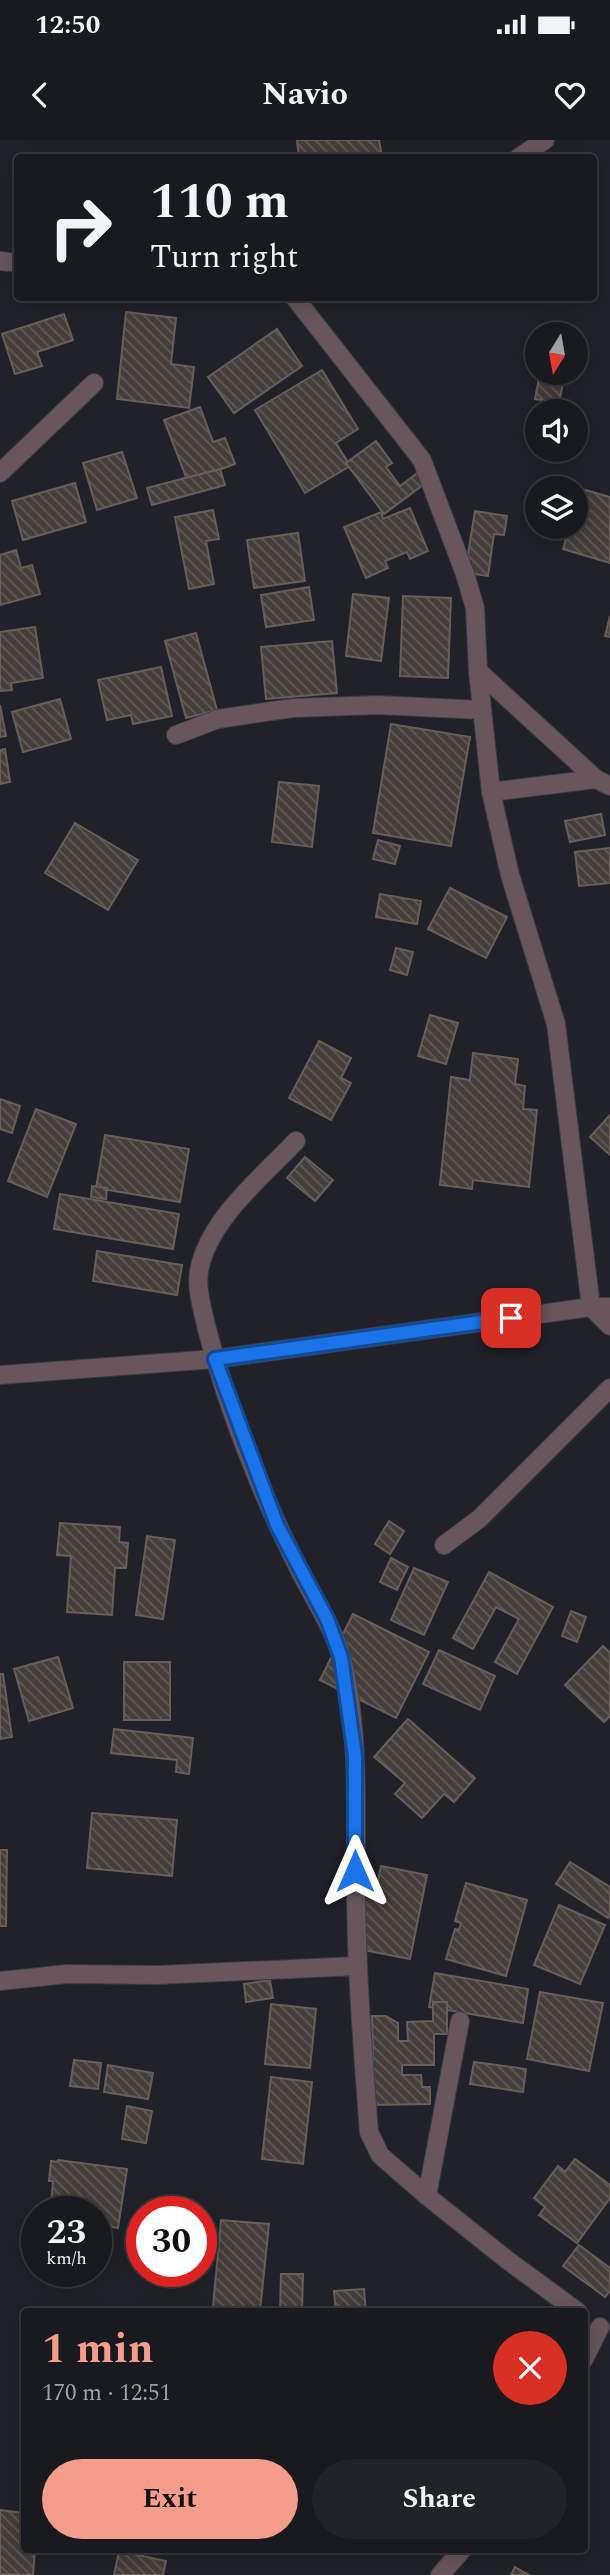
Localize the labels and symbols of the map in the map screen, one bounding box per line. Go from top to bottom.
north arrow [525,322,588,385]
pin [481,1288,541,1348]
position arrow [318,1834,392,1908]
speed limit sign: 30 [126,2196,217,2287]

